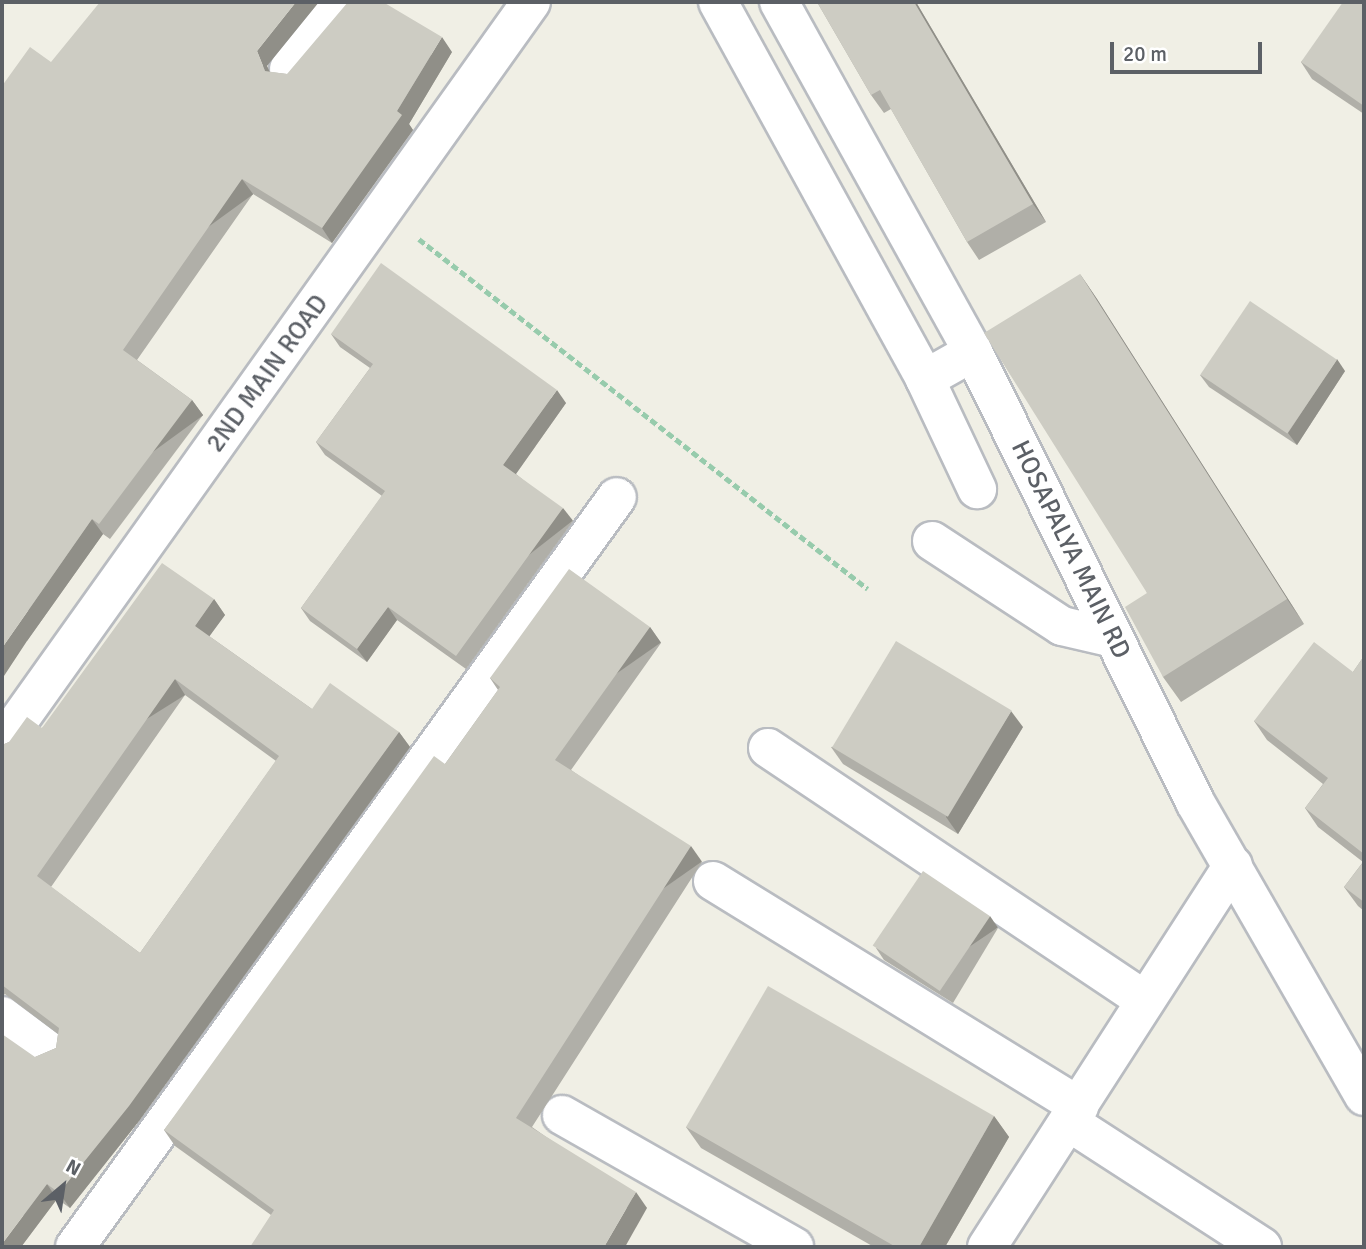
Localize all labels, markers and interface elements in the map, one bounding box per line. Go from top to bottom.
scale bar [1114,28,1266,72]
text: 20 m [1123,41,1167,67]
street label: 2ND MAIN ROAD [200,289,336,459]
street label: HOSAPALYA MAIN RD [1004,436,1136,664]
north arrow [28,1151,98,1221]
text: N [62,1154,85,1181]

